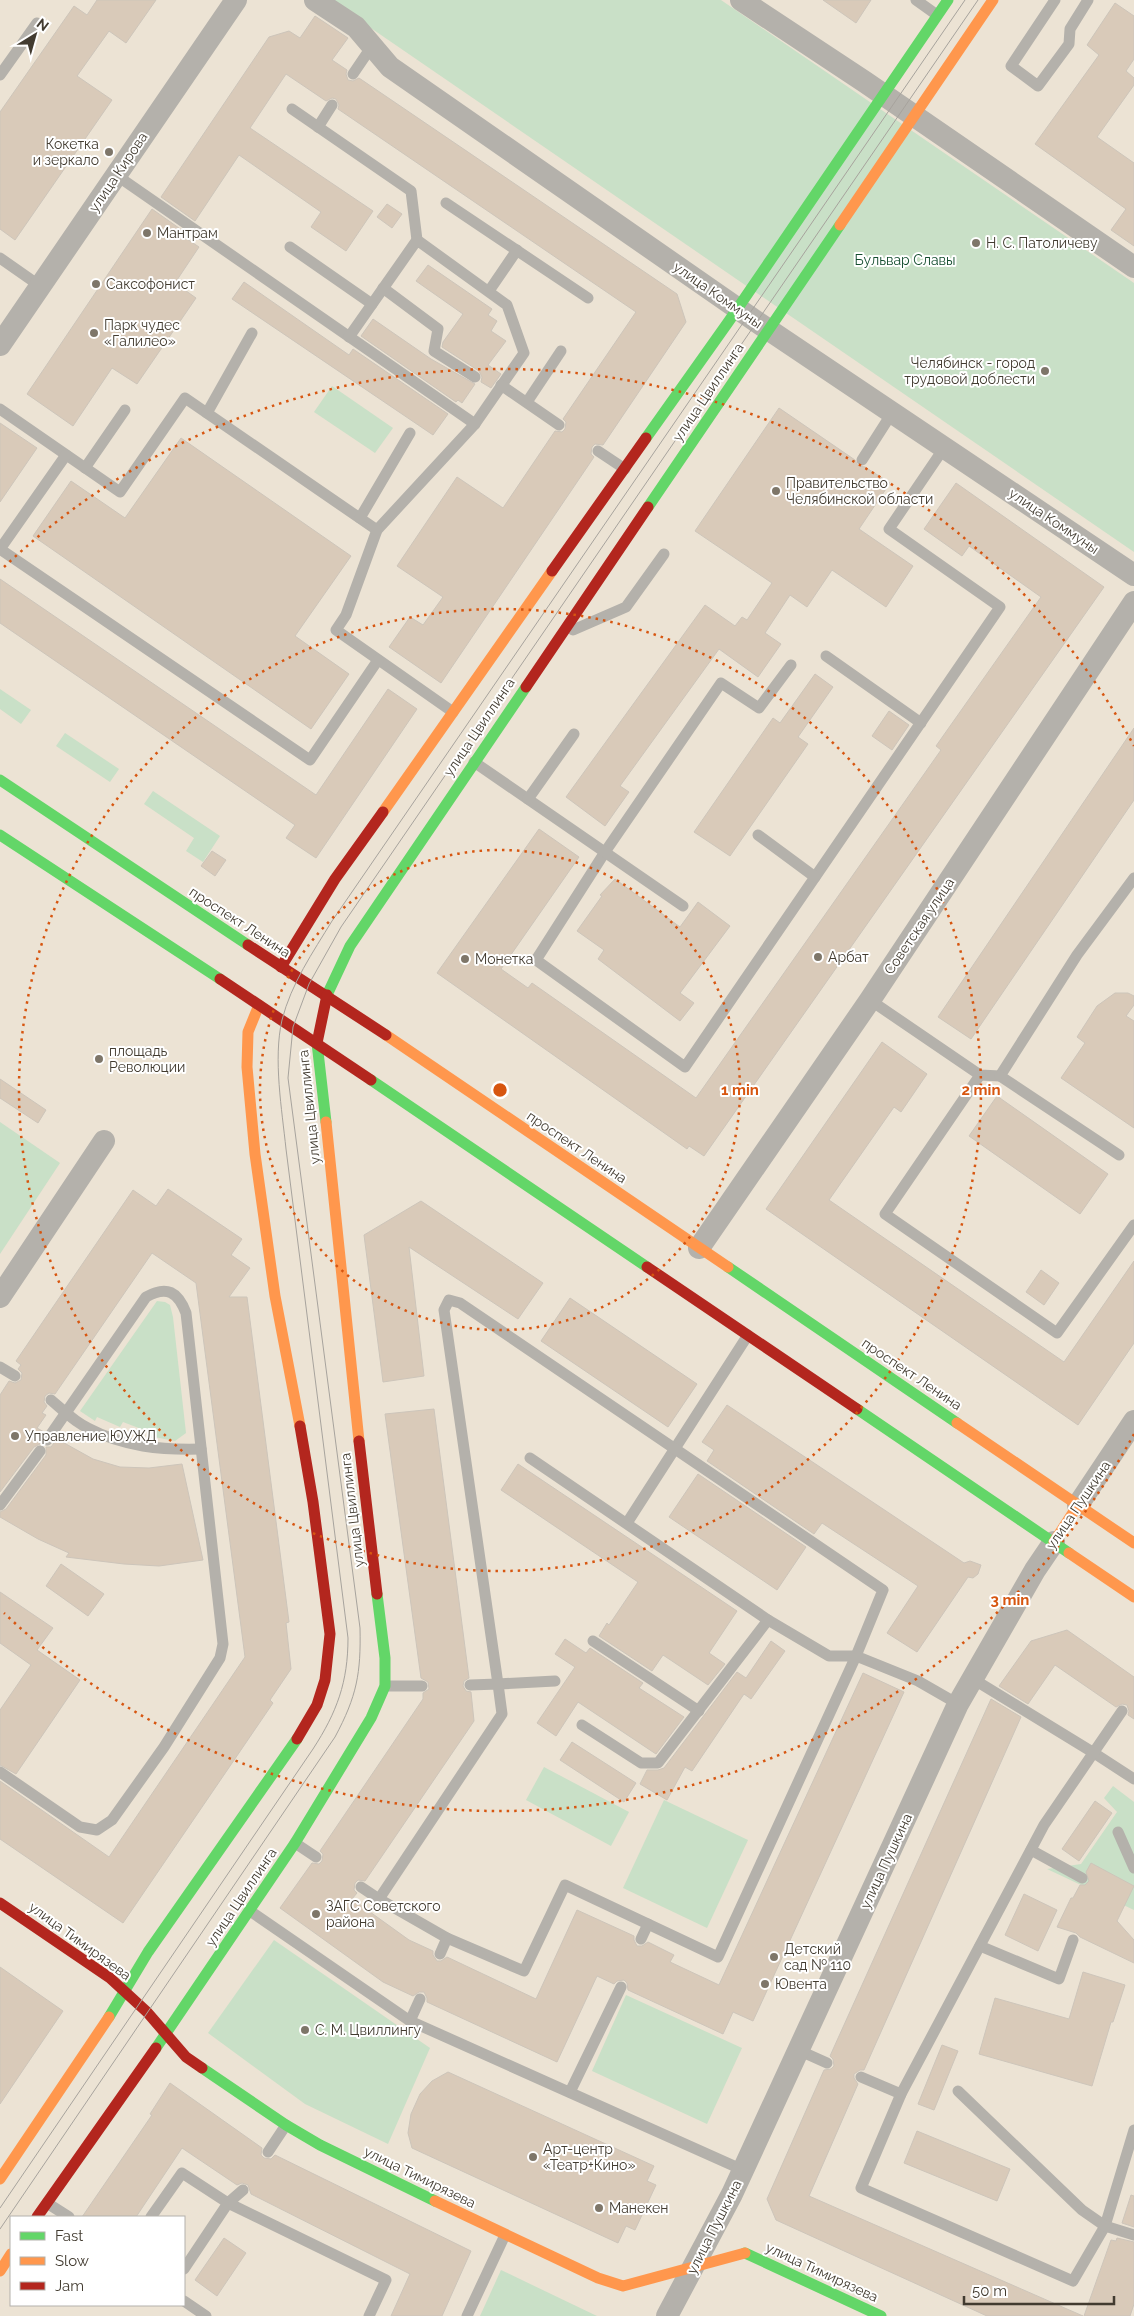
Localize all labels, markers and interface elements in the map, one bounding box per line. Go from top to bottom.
north arrow [10,10,60,60]
text: N [34,15,52,34]
street label: улица Кирова [86,129,150,215]
place label: Кокетка и зеркало [33,136,99,168]
marker: Кокетка и зеркало [103,146,115,158]
place label: Мантрам [157,225,218,241]
marker: Мантрам [141,227,153,239]
place label: Н. С. Патоличеву [986,235,1098,251]
marker: Н. С. Патоличеву [970,237,982,249]
park label: Бульвар Славы [854,252,956,268]
street label: улица Коммуны [670,258,766,332]
place label: Саксофонист [106,276,195,292]
marker: Саксофонист [90,278,102,290]
place label: Парк чудес «Галилео» [104,317,180,349]
marker: Парк чудес «Галилео» [88,327,100,339]
street label: улица Цвиллинга [669,340,747,444]
place label: Челябинск - город трудовой доблести [904,355,1035,387]
marker: Челябинск - город трудовой доблести [1039,365,1051,377]
place label: Правительство Челябинской области [786,475,933,507]
marker: Правительство Челябинской области [770,485,782,497]
street label: улица Коммуны [1006,485,1102,557]
street label: улица Цвиллинга [440,675,518,779]
street label: Советская улица [881,875,957,977]
street label: проспект Ленина [187,883,293,961]
place label: Арбат [828,949,869,965]
place label: Монетка [475,951,533,967]
marker: Арбат [812,951,824,963]
marker: Монетка [459,953,471,965]
place label: площадь Революции [109,1043,185,1075]
street label: улица Цвиллинга [295,1049,323,1165]
marker: площадь Революции [93,1053,105,1065]
centre of rings [491,1081,509,1099]
text: 1 min [721,1081,759,1099]
text: 2 min [962,1081,1000,1099]
street label: проспект Ленина [524,1108,630,1186]
street label: проспект Ленина [859,1335,965,1413]
place label: Управление ЮУЖД [25,1428,156,1444]
marker: Управление ЮУЖД [9,1430,21,1442]
street label: улица Цвиллинга [337,1452,367,1568]
street label: улица Пушкина [1042,1458,1114,1552]
text: 3 min [991,1591,1029,1609]
street label: улица Пушкина [857,1811,915,1911]
street label: улица Цвиллинга [202,1845,280,1949]
place label: ЗАГС Советского района [326,1898,441,1930]
street label: улица Тимирязева [26,1899,134,1983]
marker: ЗАГС Советского района [310,1908,322,1920]
place label: Детский сад № 110 [784,1941,851,1973]
marker: Детский сад № 110 [768,1951,780,1963]
place label: Ювента [775,1976,827,1992]
marker: Ювента [759,1978,771,1990]
place label: С. М. Цвиллингу [315,2022,421,2038]
marker: С. М. Цвиллингу [299,2024,311,2036]
place label: Арт-центр «Театр+Кино» [543,2141,635,2173]
street label: улица Тимирязева [362,2143,478,2211]
marker: Арт-центр «Театр+Кино» [527,2151,539,2163]
street label: улица Пушкина [683,2177,745,2277]
place label: Манекен [609,2200,669,2216]
marker: Манекен [593,2202,605,2214]
legend [10,2216,185,2306]
text: Fast [55,2227,83,2245]
street label: улица Тимирязева [763,2239,881,2305]
text: Slow [55,2252,89,2270]
scale bar [964,2274,1114,2306]
text: Jam [55,2277,84,2295]
text: 50 m [972,2282,1007,2300]

